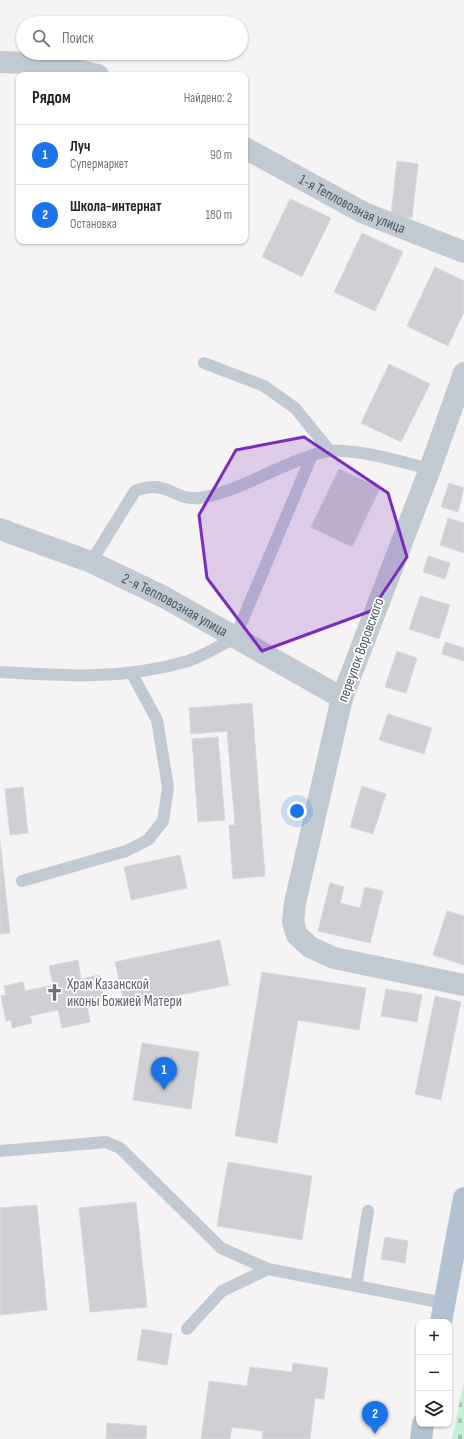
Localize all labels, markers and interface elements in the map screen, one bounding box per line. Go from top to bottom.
search box [16,16,248,60]
icon: search [30,27,52,49]
text: Поиск [62,29,94,48]
text: Рядом [32,88,71,108]
text: Найдено: 2 [184,90,232,106]
text: Луч [70,137,90,156]
text: 1 [42,147,48,163]
text: 90 m [210,147,232,163]
text: Супермаркет [70,156,128,172]
street label: 1-я Тепловозная улица [296,170,408,238]
text: Школа-интернат [70,197,161,216]
text: 2 [42,207,48,223]
text: 180 m [206,207,232,223]
text: Остановка [70,216,117,232]
street label: 2-я Тепловозная улица [119,569,231,641]
street label: переулок Воровского [333,595,389,705]
your location [287,801,307,821]
place label: Храм Казанской иконы Божией Матери [66,975,182,1011]
church icon: Храм Казанской иконы Божией Матери [44,983,64,1003]
pin: 1 [151,1057,177,1090]
map controls [416,1319,452,1427]
button: + [416,1319,452,1355]
button: − [416,1355,452,1391]
button: layers [416,1391,452,1427]
pin: 2 [362,1401,388,1434]

